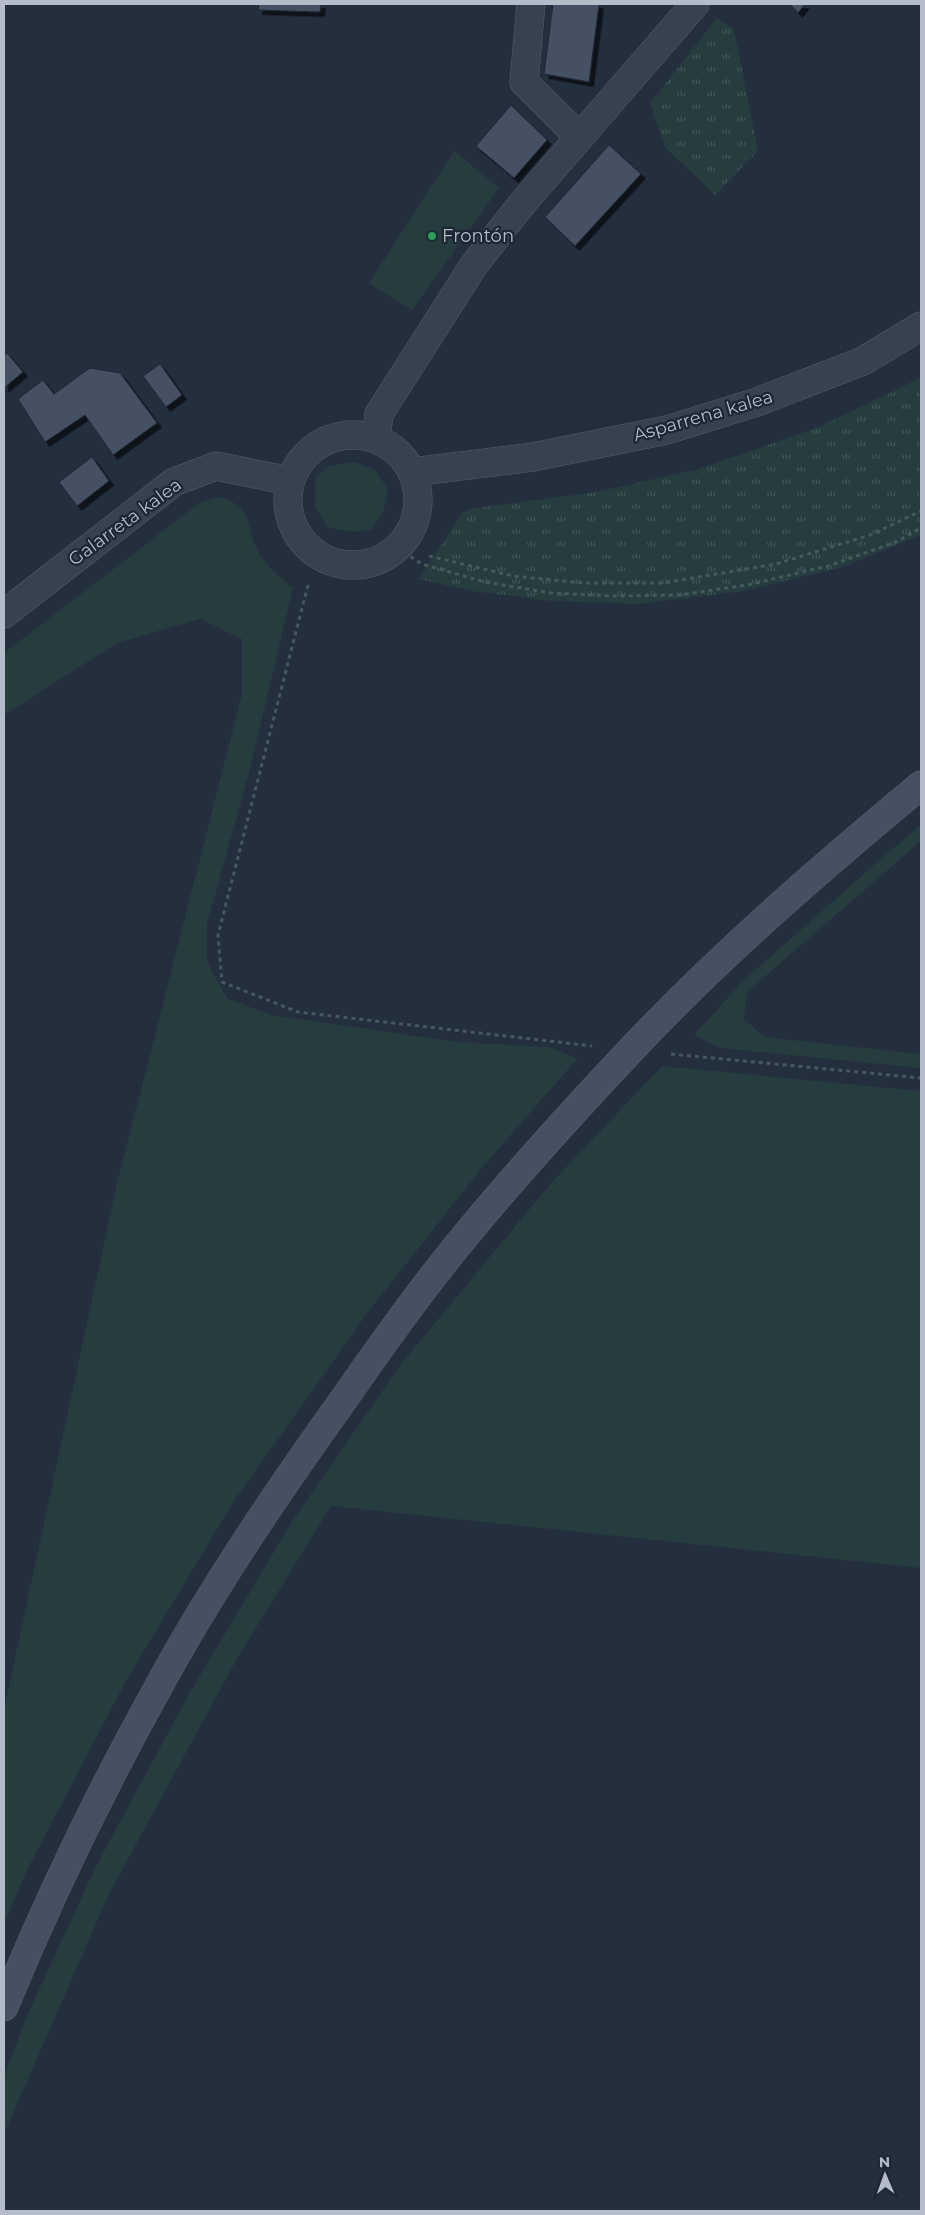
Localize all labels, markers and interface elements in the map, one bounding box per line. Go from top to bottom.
place label: Frontón [442,225,514,247]
marker: Frontón [426,230,438,242]
street label: Asparrena kalea [631,386,775,446]
street label: Galarreta kalea [64,474,186,570]
north arrow [860,2150,910,2200]
text: N [879,2153,891,2171]

